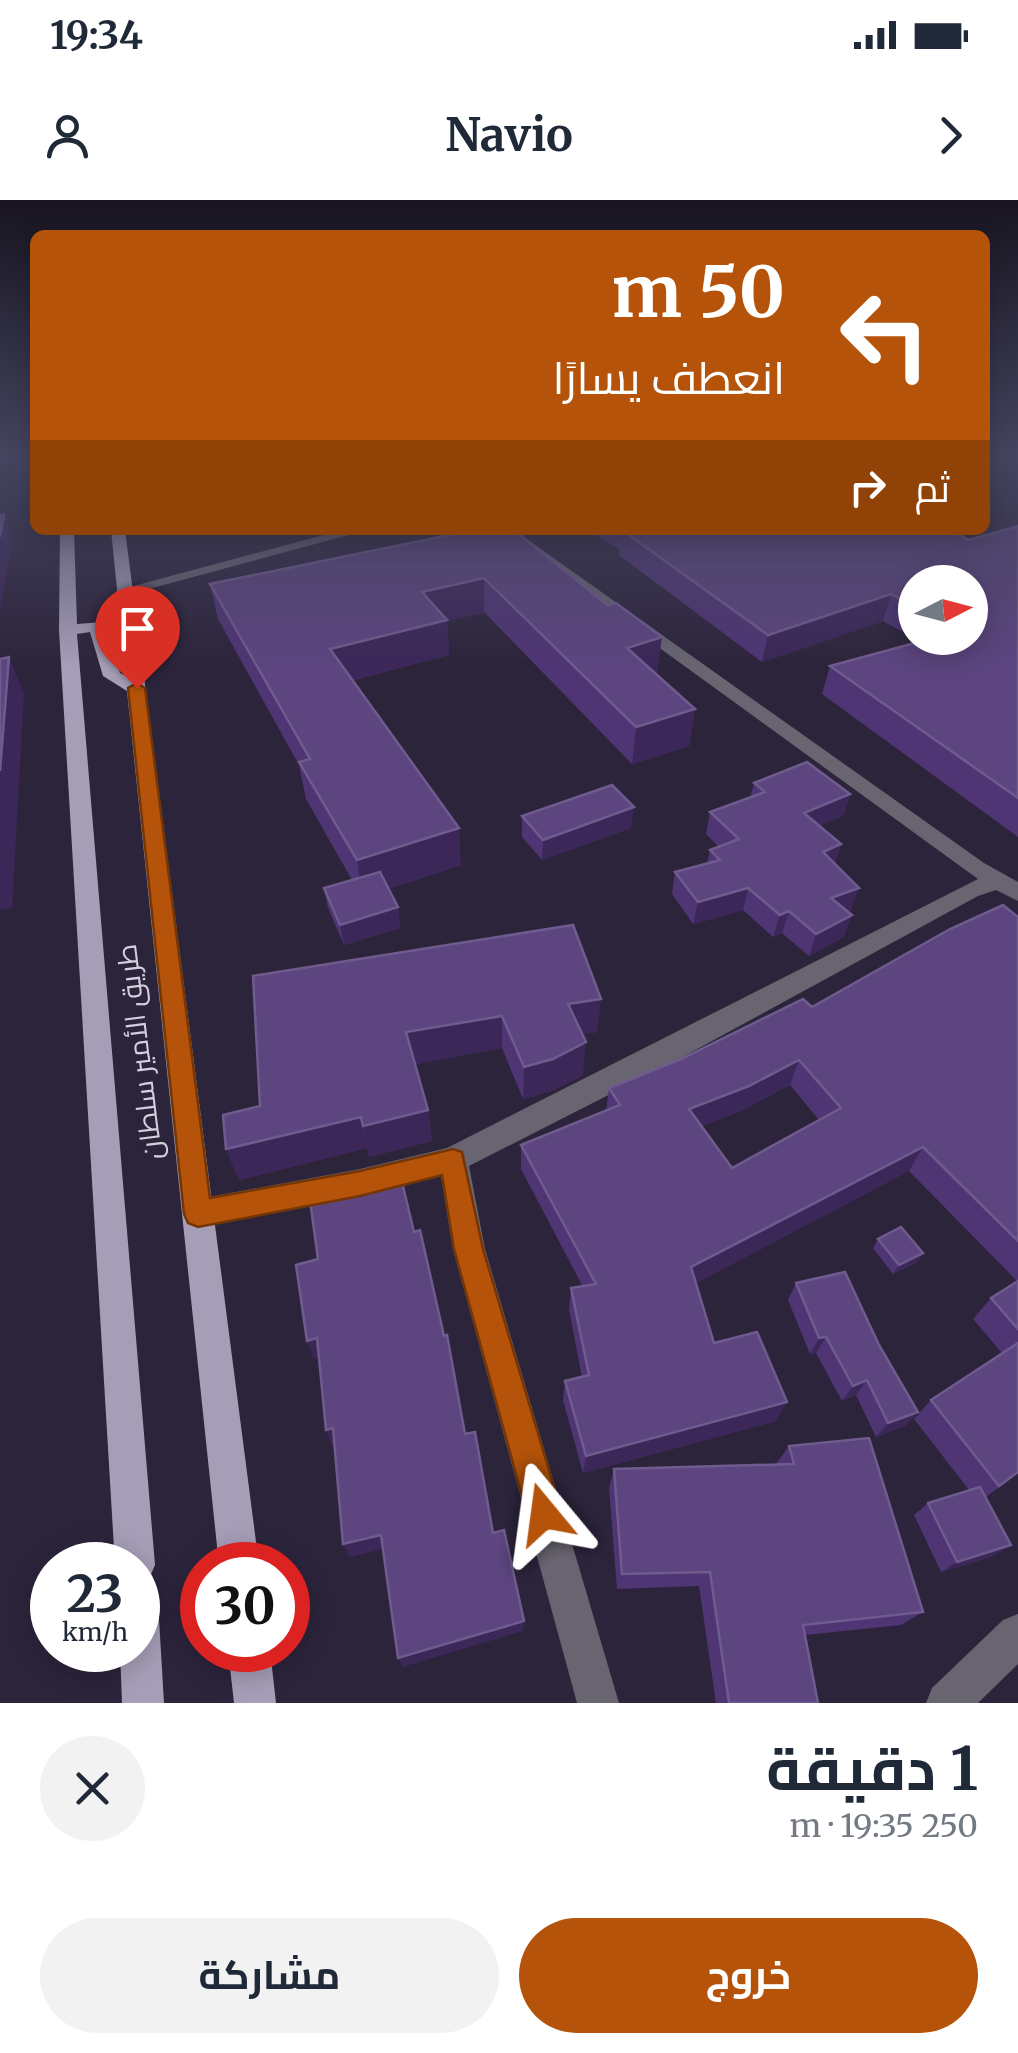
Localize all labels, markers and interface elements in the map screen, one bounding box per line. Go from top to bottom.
text: 19:34 [50,12,143,59]
text: Navio [445,107,573,163]
icon: person [40,108,95,163]
icon: forward [923,108,978,163]
text: 50 m [612,248,785,336]
icon: left [820,270,950,400]
text: انعطف يسارًا [552,350,785,406]
icon: right [840,460,895,515]
text: ثم [915,465,950,512]
north arrow [898,565,988,655]
map controls [898,565,988,655]
pin [95,586,180,689]
icon: arrive [110,601,165,656]
street label: طريق الأمير سلطان [108,942,170,1162]
position arrow [492,1462,596,1566]
speed limit sign: 30 [180,1542,310,1672]
text: 23 [67,1563,123,1626]
text: km/h [62,1616,128,1648]
text: 1 دقيقة [766,1731,978,1806]
button: close [40,1736,145,1841]
text: 250 m · 19:35 [790,1806,978,1846]
button: مشاركة [40,1918,499,2033]
button: خروج [519,1918,978,2033]

